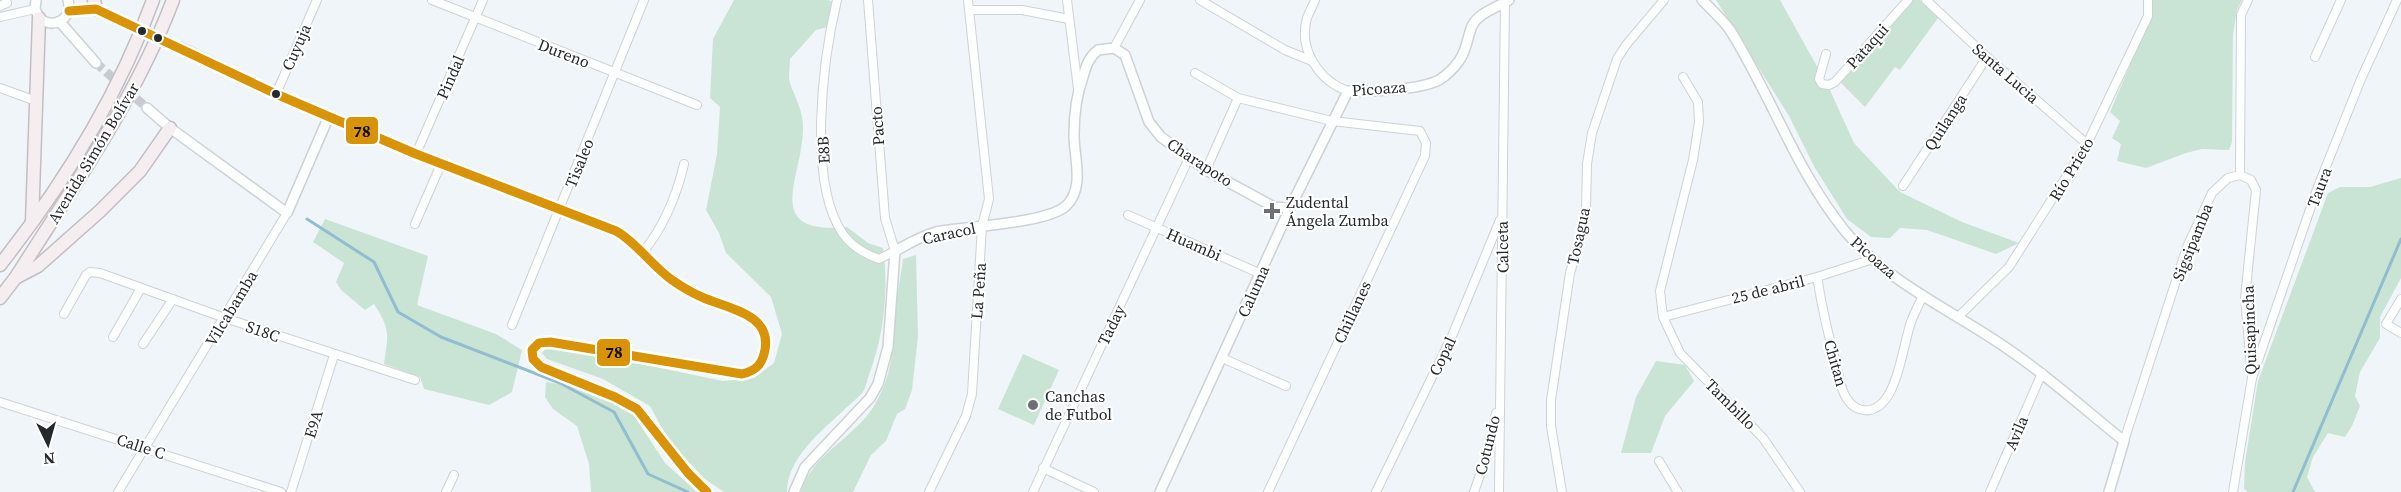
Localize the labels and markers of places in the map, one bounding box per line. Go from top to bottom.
unlabelled marker [136,25,148,37]
unlabelled marker [152,32,164,44]
unlabelled marker [270,88,282,100]
place label: Zudental Ángela Zumba [1286,191,1390,231]
marker: Zudental Ángela Zumba [1263,202,1281,220]
place label: Canchas de Futbol [1045,385,1112,425]
marker: Canchas de Futbol [1026,398,1040,412]

